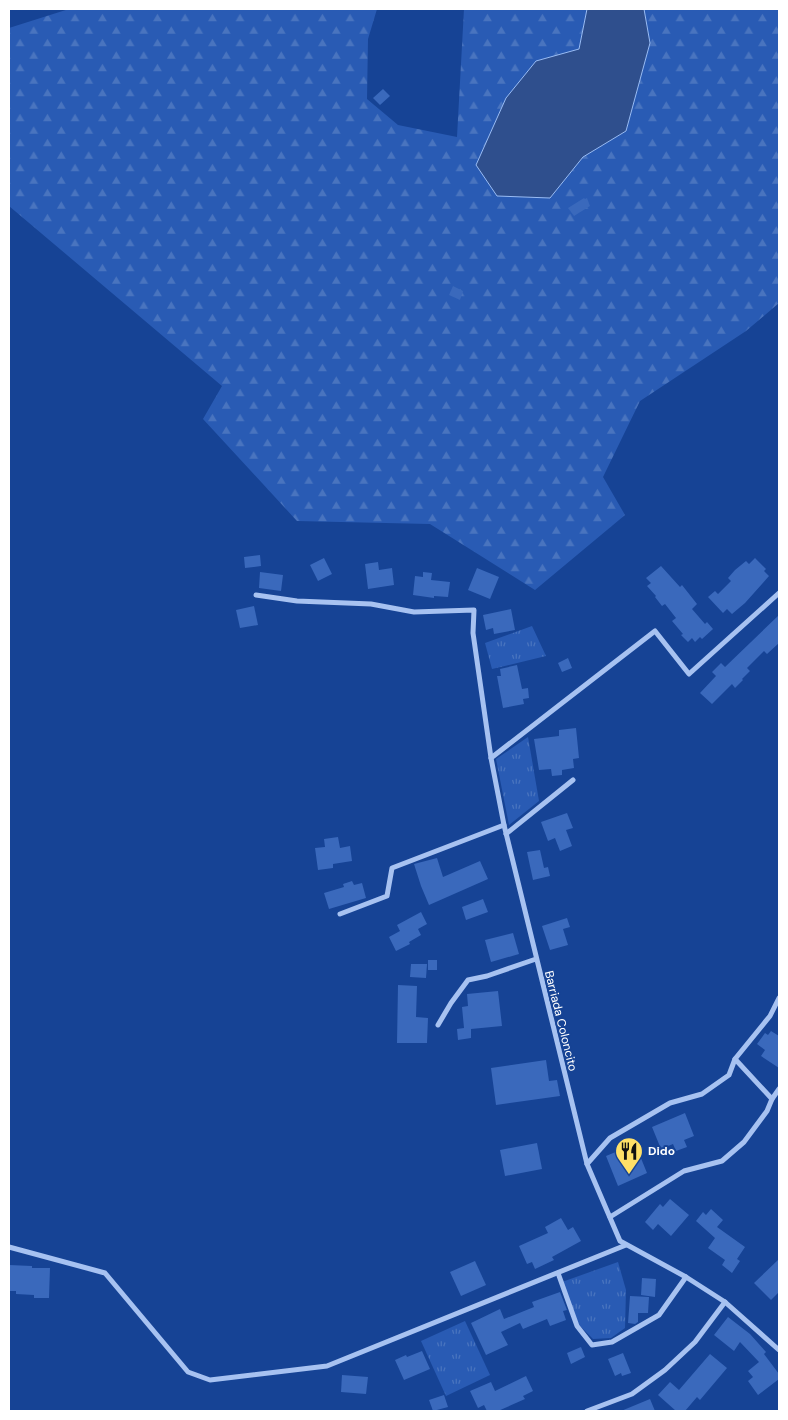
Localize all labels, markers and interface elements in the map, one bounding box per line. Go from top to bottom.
street label: Barriada Coloncito [541,969,581,1073]
restaurant icon: Dido [614,1136,644,1175]
place label: Dido [648,1143,675,1159]

